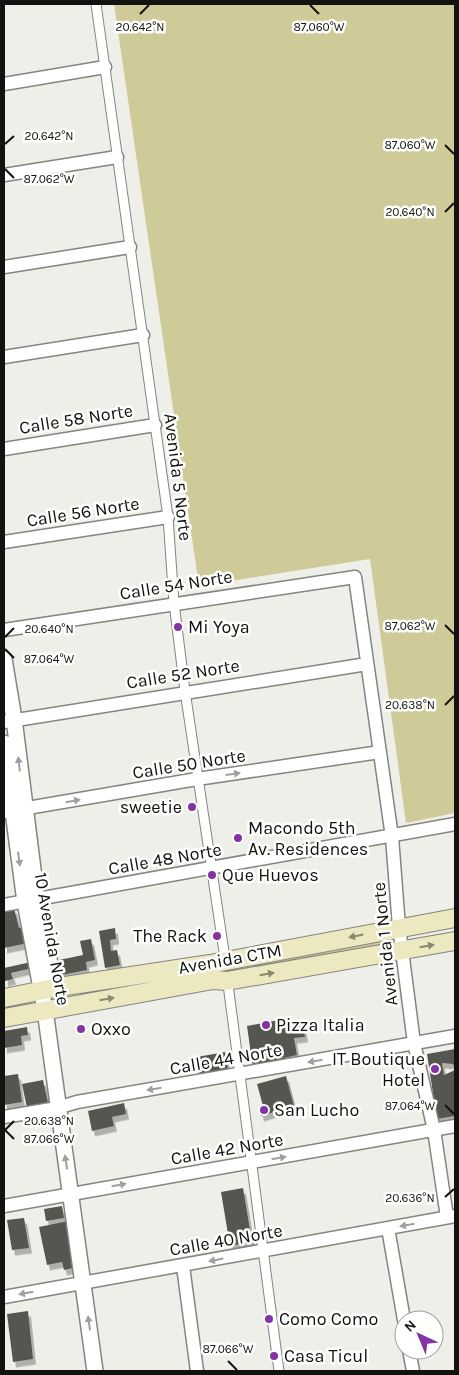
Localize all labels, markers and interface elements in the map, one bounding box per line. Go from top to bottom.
text: 20.642°N [115,20,165,34]
text: 87.060°W [293,20,345,34]
text: 20.642°N [24,129,74,143]
text: 87.060°W [384,138,436,152]
text: 87.062°W [24,172,75,186]
text: 20.640°N [385,205,435,219]
street label: Calle 58 Norte [18,399,134,439]
street label: Avenida 5 Norte [159,412,197,542]
street label: Calle 56 Norte [25,492,141,532]
street label: Calle 54 Norte [118,565,234,605]
place label: Mi Yoya [188,616,250,638]
text: 87.062°W [385,619,436,633]
marker: Mi Yoya [172,621,184,633]
text: 20.640°N [24,622,74,636]
text: 87.064°W [24,652,75,666]
street label: Calle 52 Norte [125,654,241,694]
text: 20.638°N [385,698,435,712]
street label: Calle 50 Norte [131,744,247,784]
one-way arrow [15,756,23,772]
one-way arrow [225,770,241,778]
place label: sweetie [120,796,182,818]
one-way arrow [65,797,81,805]
marker: sweetie [186,801,198,813]
place label: Macondo 5th Av. Residences [248,817,368,860]
marker: Macondo 5th Av. Residences [232,832,244,844]
street label: Calle 48 Norte [107,838,223,880]
one-way arrow [15,851,23,867]
place label: Que Huevos [222,864,319,886]
marker: Que Huevos [206,869,218,881]
street label: 10 Avenida Norte [29,871,75,1007]
street label: Avenida 1 Norte [368,881,402,1007]
place label: The Rack [133,925,207,947]
marker: The Rack [211,930,223,942]
one-way arrow [347,932,363,940]
street label: Avenida CTM [177,939,283,979]
one-way arrow [419,941,435,949]
one-way arrow [259,970,275,978]
one-way arrow [99,995,115,1003]
place label: Pizza Italia [276,1014,365,1036]
place label: Oxxo [91,1018,131,1040]
marker: Pizza Italia [260,1019,272,1031]
marker: Oxxo [75,1023,87,1035]
street label: Calle 44 Norte [168,1038,284,1080]
place label: IT Boutique Hotel [332,1048,425,1091]
one-way arrow [306,1058,322,1066]
marker: IT Boutique Hotel [429,1063,441,1075]
one-way arrow [146,1085,162,1093]
place label: San Lucho [274,1099,359,1121]
text: 87.064°W [385,1099,436,1113]
marker: San Lucho [258,1104,270,1116]
text: 20.638°N [24,1114,74,1128]
street label: Calle 42 Norte [169,1128,285,1170]
text: 87.066°W [24,1132,75,1146]
one-way arrow [272,1153,288,1161]
one-way arrow [62,1154,70,1170]
one-way arrow [112,1181,128,1189]
text: 20.636°N [385,1191,435,1205]
street label: Calle 40 Norte [168,1219,284,1261]
one-way arrow [399,1221,415,1229]
one-way arrow [207,1256,223,1264]
one-way arrow [18,1289,34,1297]
place label: Como Como [279,1308,378,1330]
north arrow [394,1310,444,1360]
marker: Como Como [263,1313,275,1325]
one-way arrow [84,1315,92,1331]
text: N [401,1316,420,1336]
text: 87.066°W [203,1342,254,1356]
place label: Casa Ticul [284,1345,368,1367]
marker: Casa Ticul [268,1350,280,1362]

